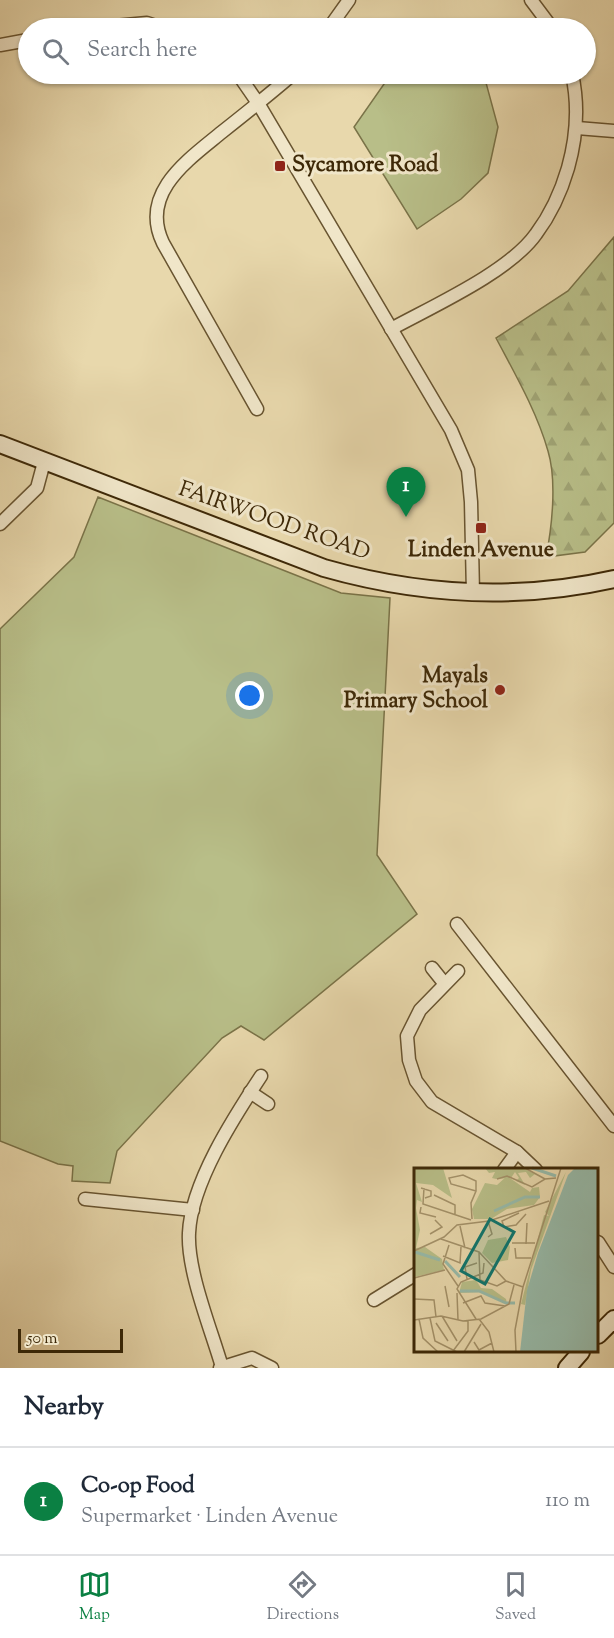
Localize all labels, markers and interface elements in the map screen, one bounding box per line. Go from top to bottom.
search box [18,18,596,84]
icon: search [39,35,72,68]
text: Search here [87,35,197,67]
place label: Sycamore Road [292,150,439,182]
marker: Sycamore Road [273,159,287,173]
pin: 1 [386,468,426,517]
street label: FAIRWOOD ROAD [174,474,374,570]
marker: Linden Avenue [474,521,488,535]
place label: Linden Avenue [408,535,554,567]
place label: Mayals Primary School [344,661,489,718]
your location [235,681,264,710]
marker: Mayals Primary School [493,683,507,697]
inset map [414,1168,599,1353]
scale bar [18,1326,123,1354]
text: 50 m [27,1328,58,1351]
text: Nearby [24,1389,104,1426]
text: Co-op Food [81,1471,195,1503]
text: 1 [40,1487,47,1516]
text: 110 m [545,1487,590,1516]
text: Supermarket · Linden Avenue [81,1503,338,1532]
tab: Map [78,1568,111,1627]
tab: Directions [267,1568,339,1627]
tab: Saved [495,1568,536,1627]

